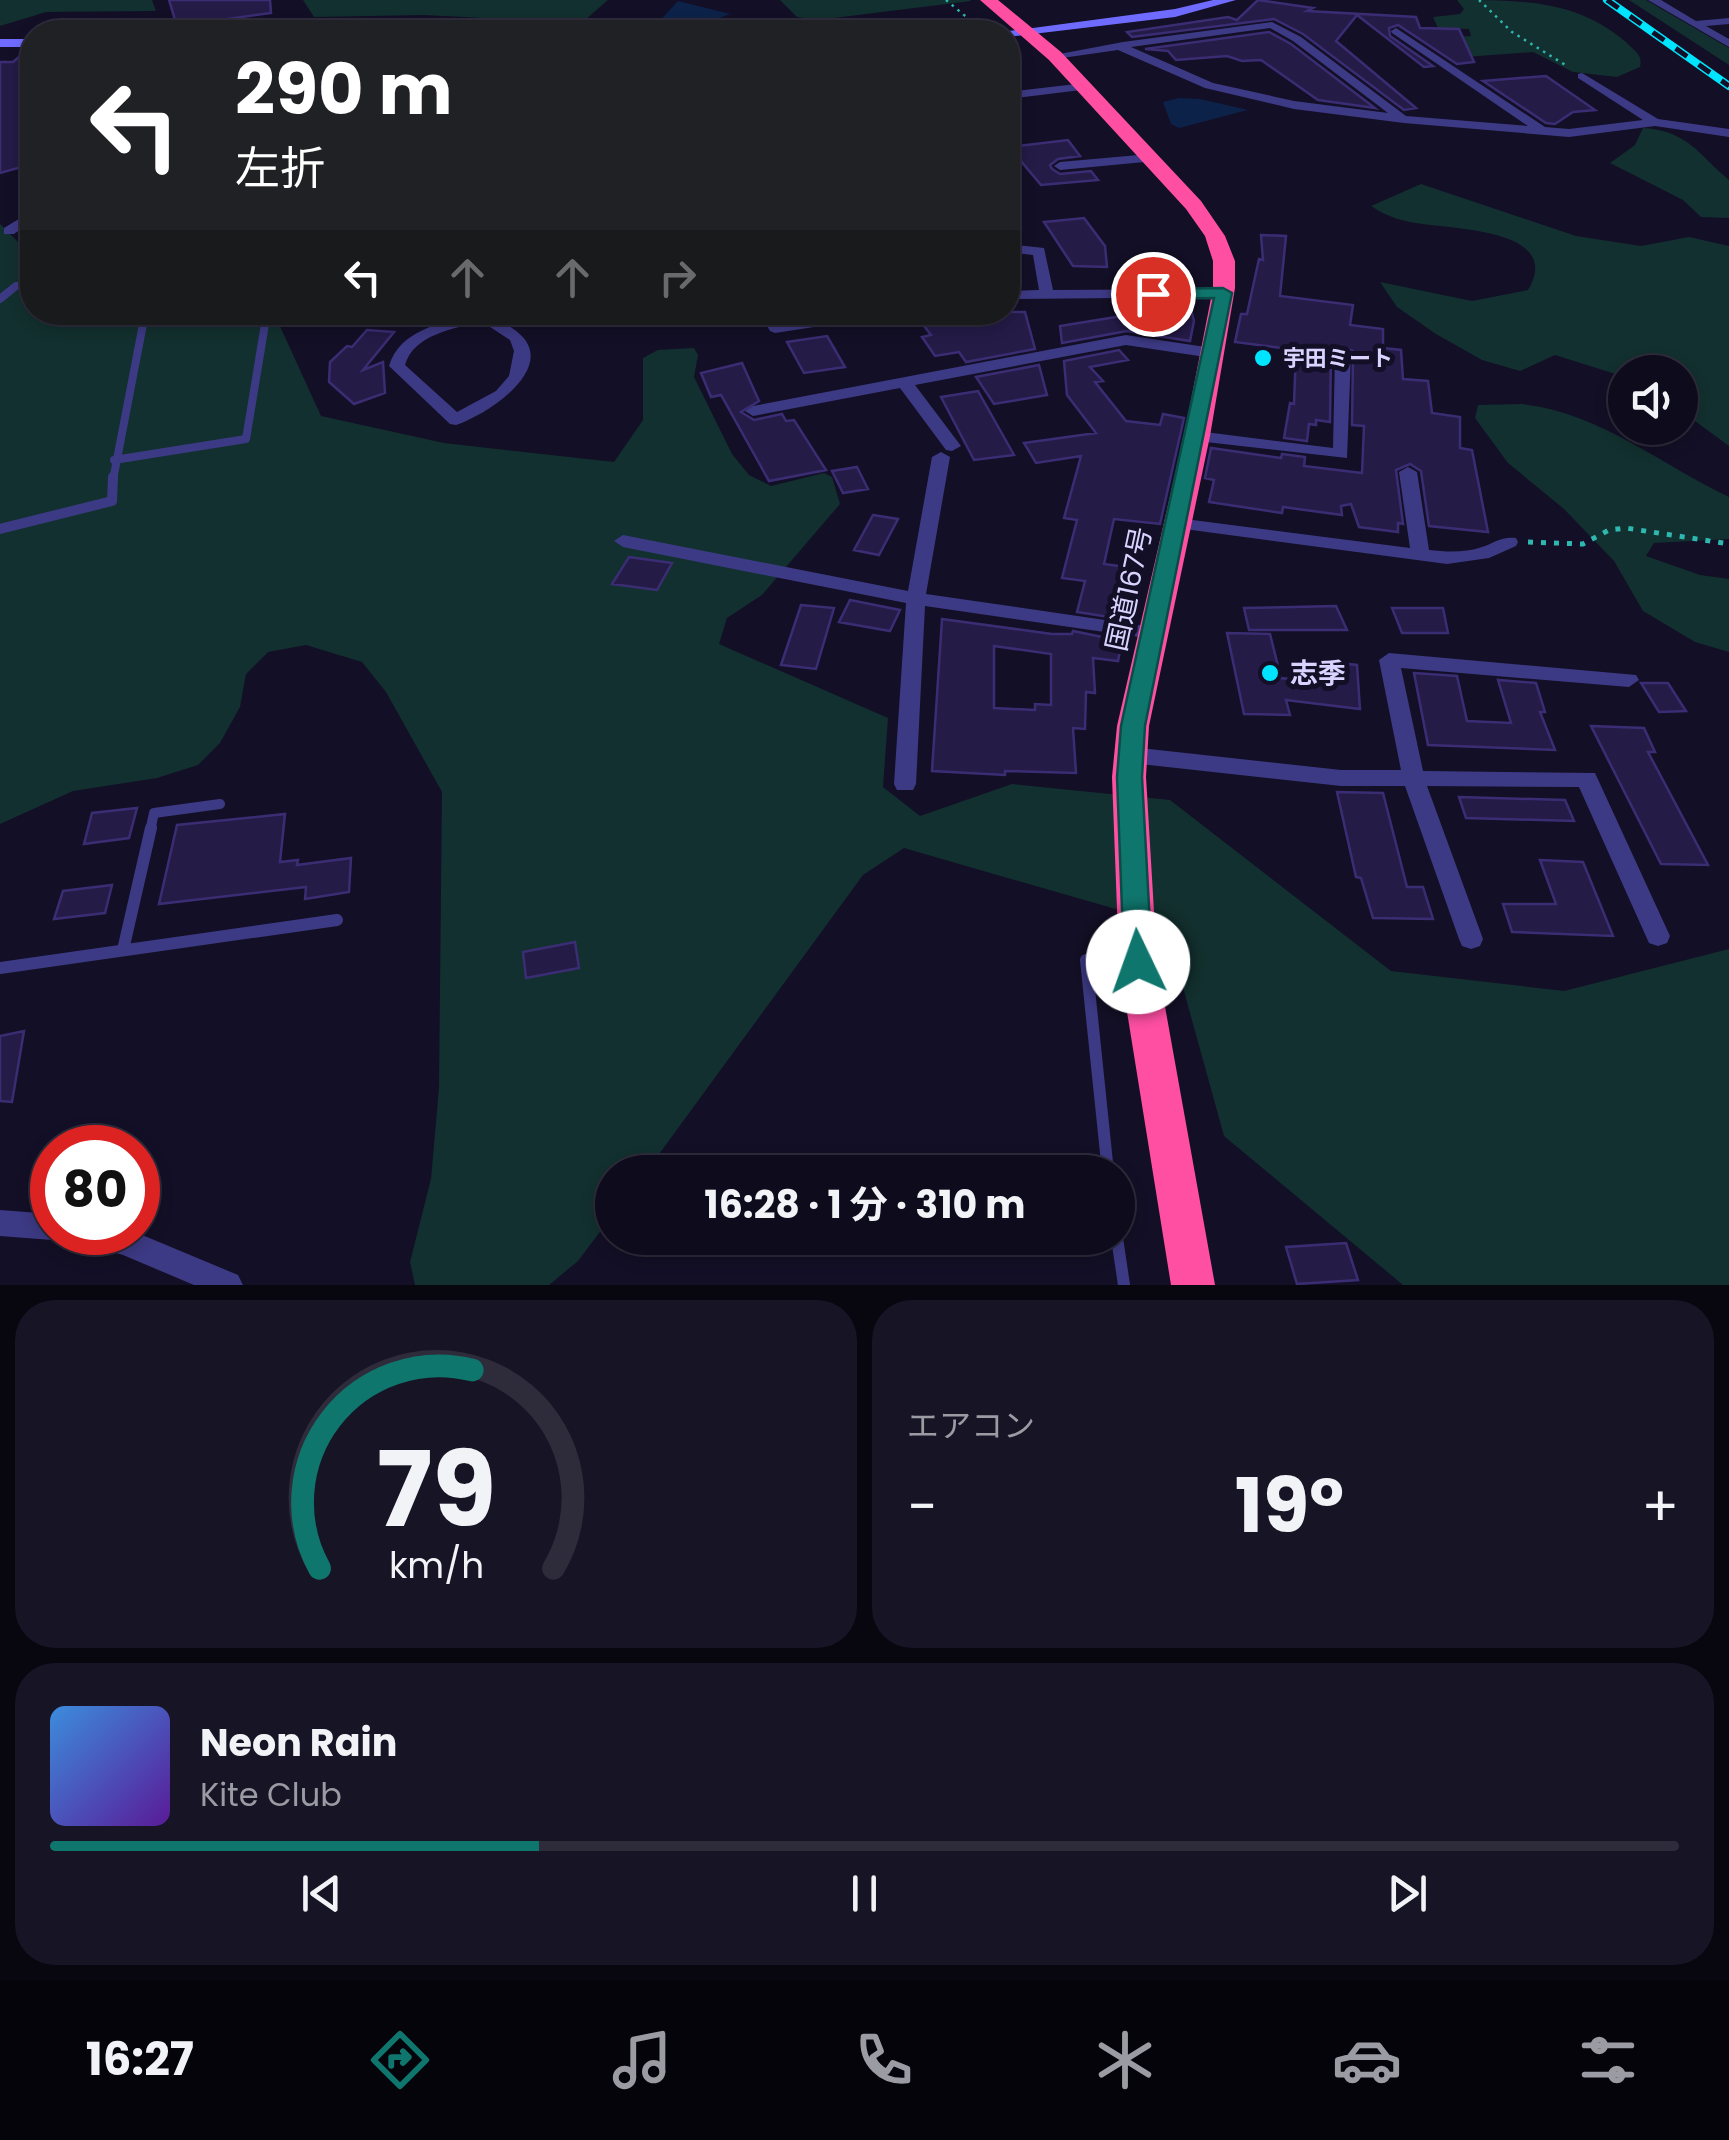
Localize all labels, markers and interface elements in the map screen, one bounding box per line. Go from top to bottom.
text: 290 m [235,40,453,139]
icon: left [70,60,200,190]
text: 左折 [235,137,325,200]
icon: left [335,250,390,305]
icon: ahead [440,250,495,305]
icon: ahead [545,250,600,305]
icon: right [650,250,705,305]
pin [1111,252,1196,337]
icon: arrive [1126,267,1181,322]
place label: 宇田ミート [1283,343,1393,374]
marker: 宇田ミート [1252,347,1274,369]
map controls [1608,355,1698,445]
button: sound [1608,355,1698,445]
street label: 国道167号 [1097,523,1161,655]
place label: 志季 [1290,654,1346,693]
marker: 志季 [1259,662,1281,684]
position arrow [1086,910,1190,1014]
speed limit sign: 80 [30,1125,160,1255]
text: 16:28 · 1 分 · 310 m [704,1178,1026,1231]
text: エアコン [907,1403,1035,1448]
text: 79 [376,1417,496,1562]
text: 19° [1235,1453,1344,1558]
text: − [907,1468,937,1545]
text: + [1641,1468,1679,1545]
text: km/h [388,1540,484,1591]
text: Neon Rain [200,1716,397,1769]
text: Kite Club [200,1772,342,1817]
icon: previous [294,1866,349,1921]
icon: pause [837,1866,892,1921]
icon: next [1380,1866,1435,1921]
icon: directions [365,2025,435,2095]
icon: music [607,2025,677,2095]
icon: phone [849,2025,919,2095]
icon: climate [1090,2025,1160,2095]
icon: car [1332,2025,1402,2095]
icon: filters [1573,2025,1643,2095]
text: 16:27 [86,2028,194,2091]

